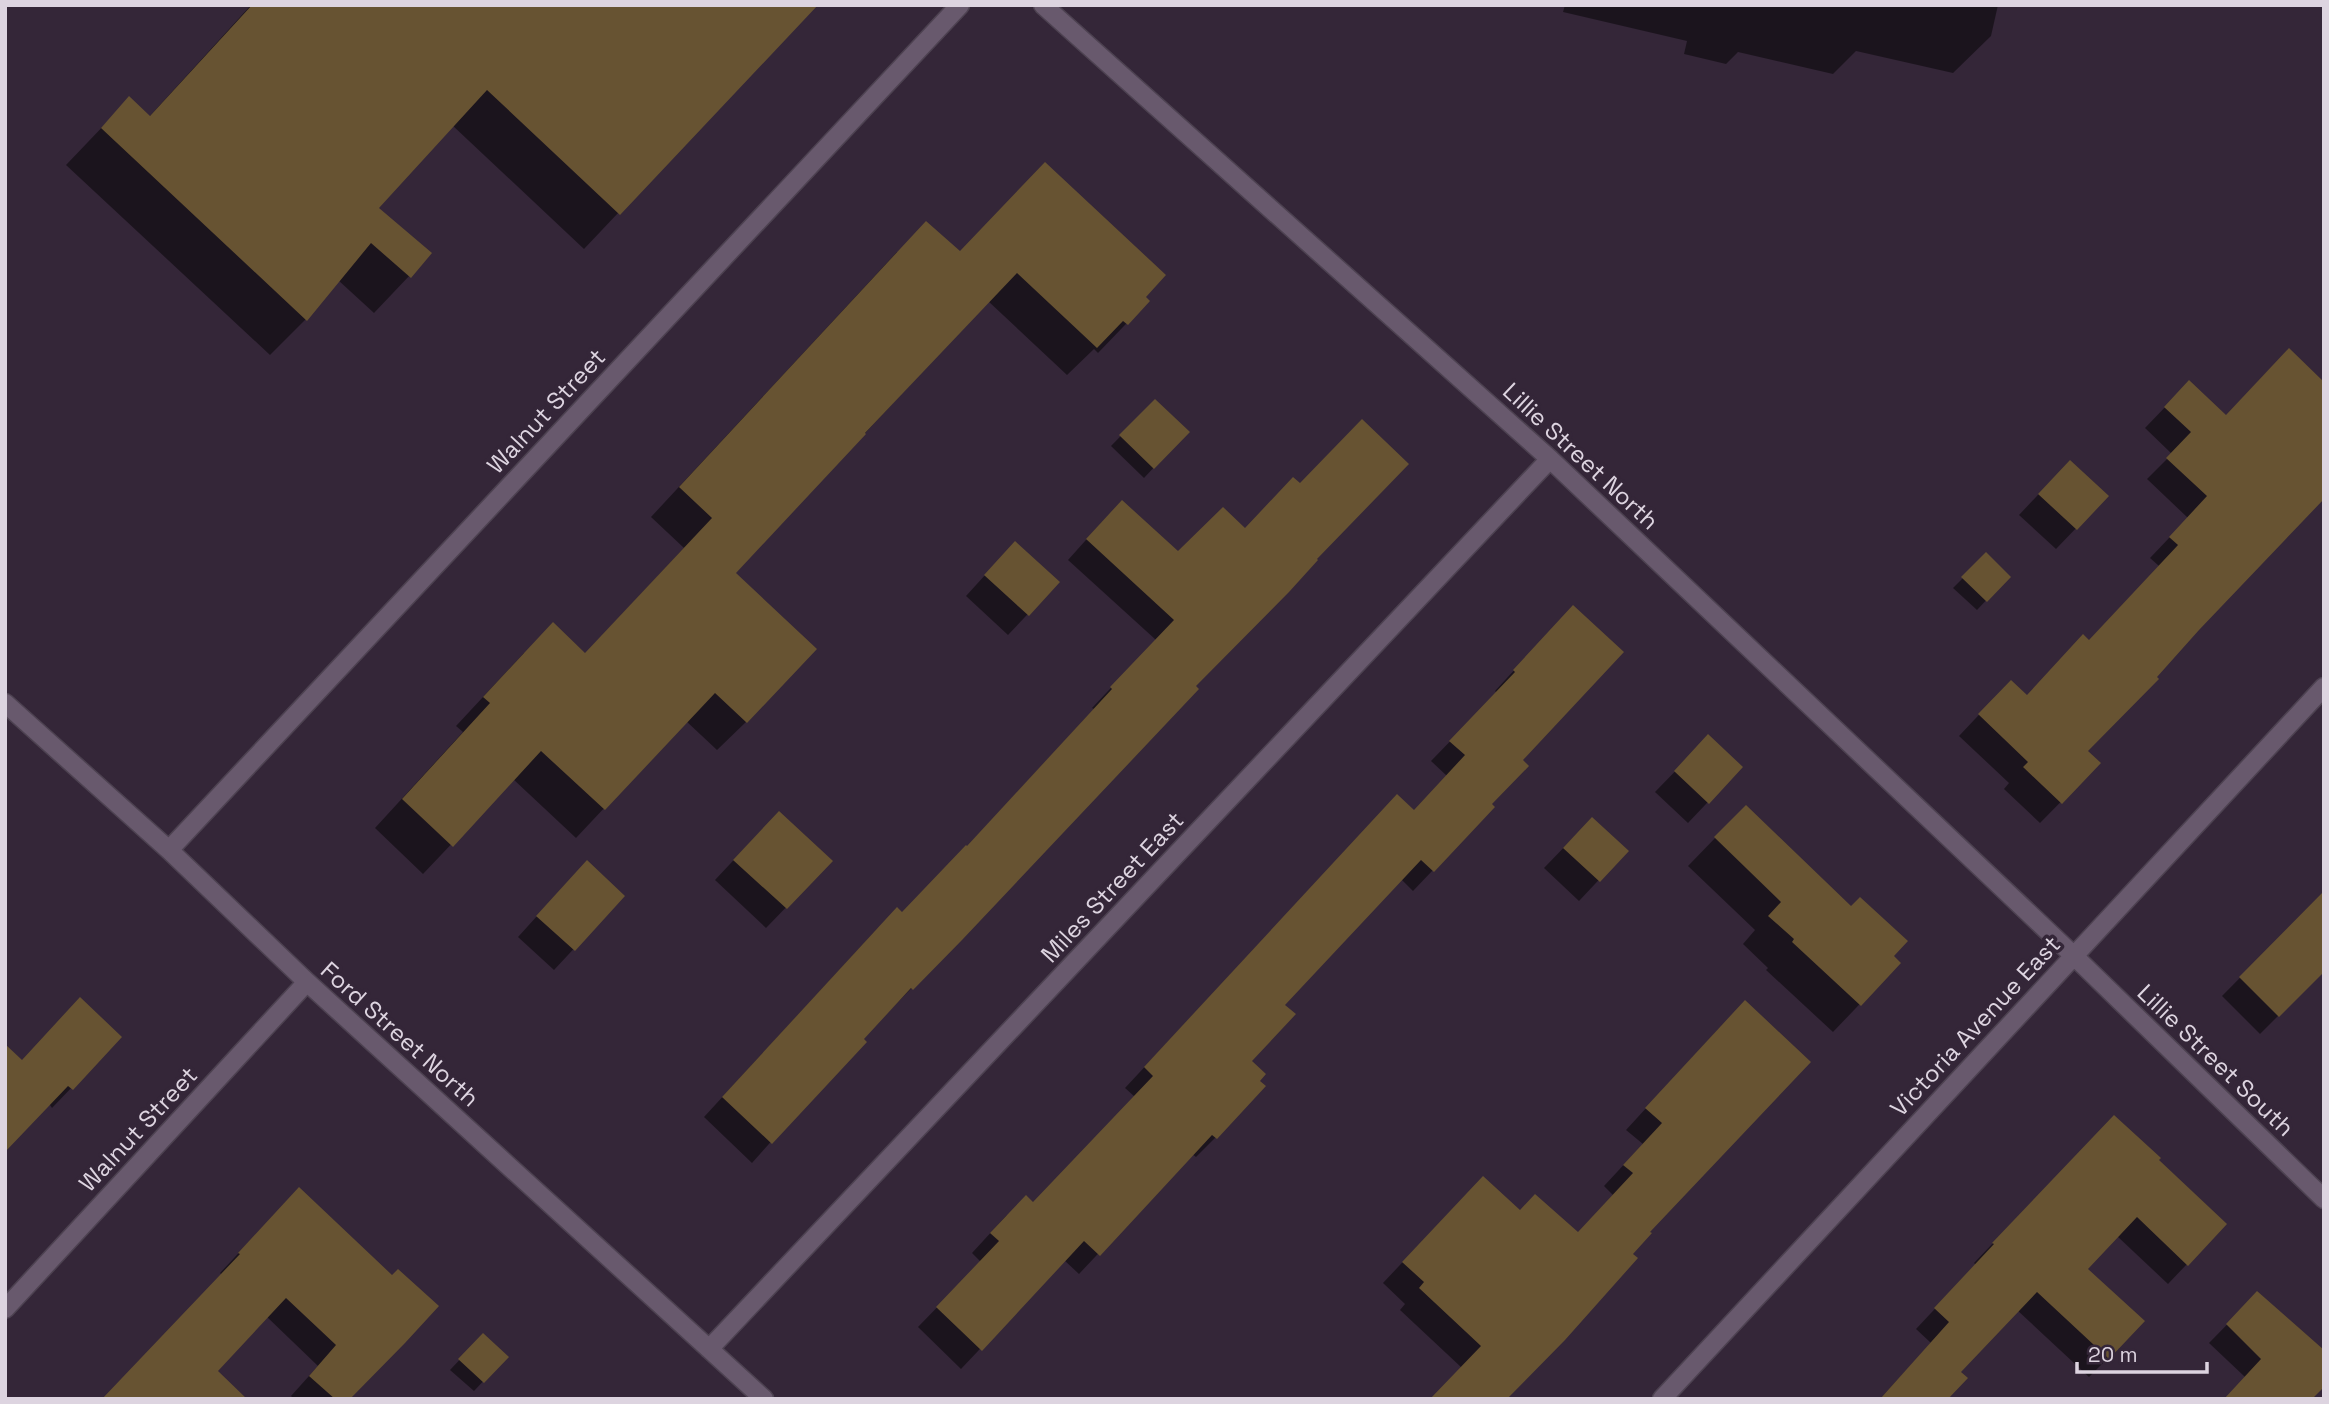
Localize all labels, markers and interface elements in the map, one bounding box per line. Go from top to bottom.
street label: Walnut Street [480,342,612,480]
street label: Lillie Street North [1497,376,1665,536]
street label: Miles Street East [1034,805,1190,969]
street label: Victoria Avenue East [1883,929,2067,1123]
street label: Ford Street North [314,955,486,1113]
street label: Lillie Street South [2131,977,2301,1143]
street label: Walnut Street [72,1060,204,1198]
scale bar [2077,1330,2206,1374]
text: 20 m [2088,1341,2138,1368]

